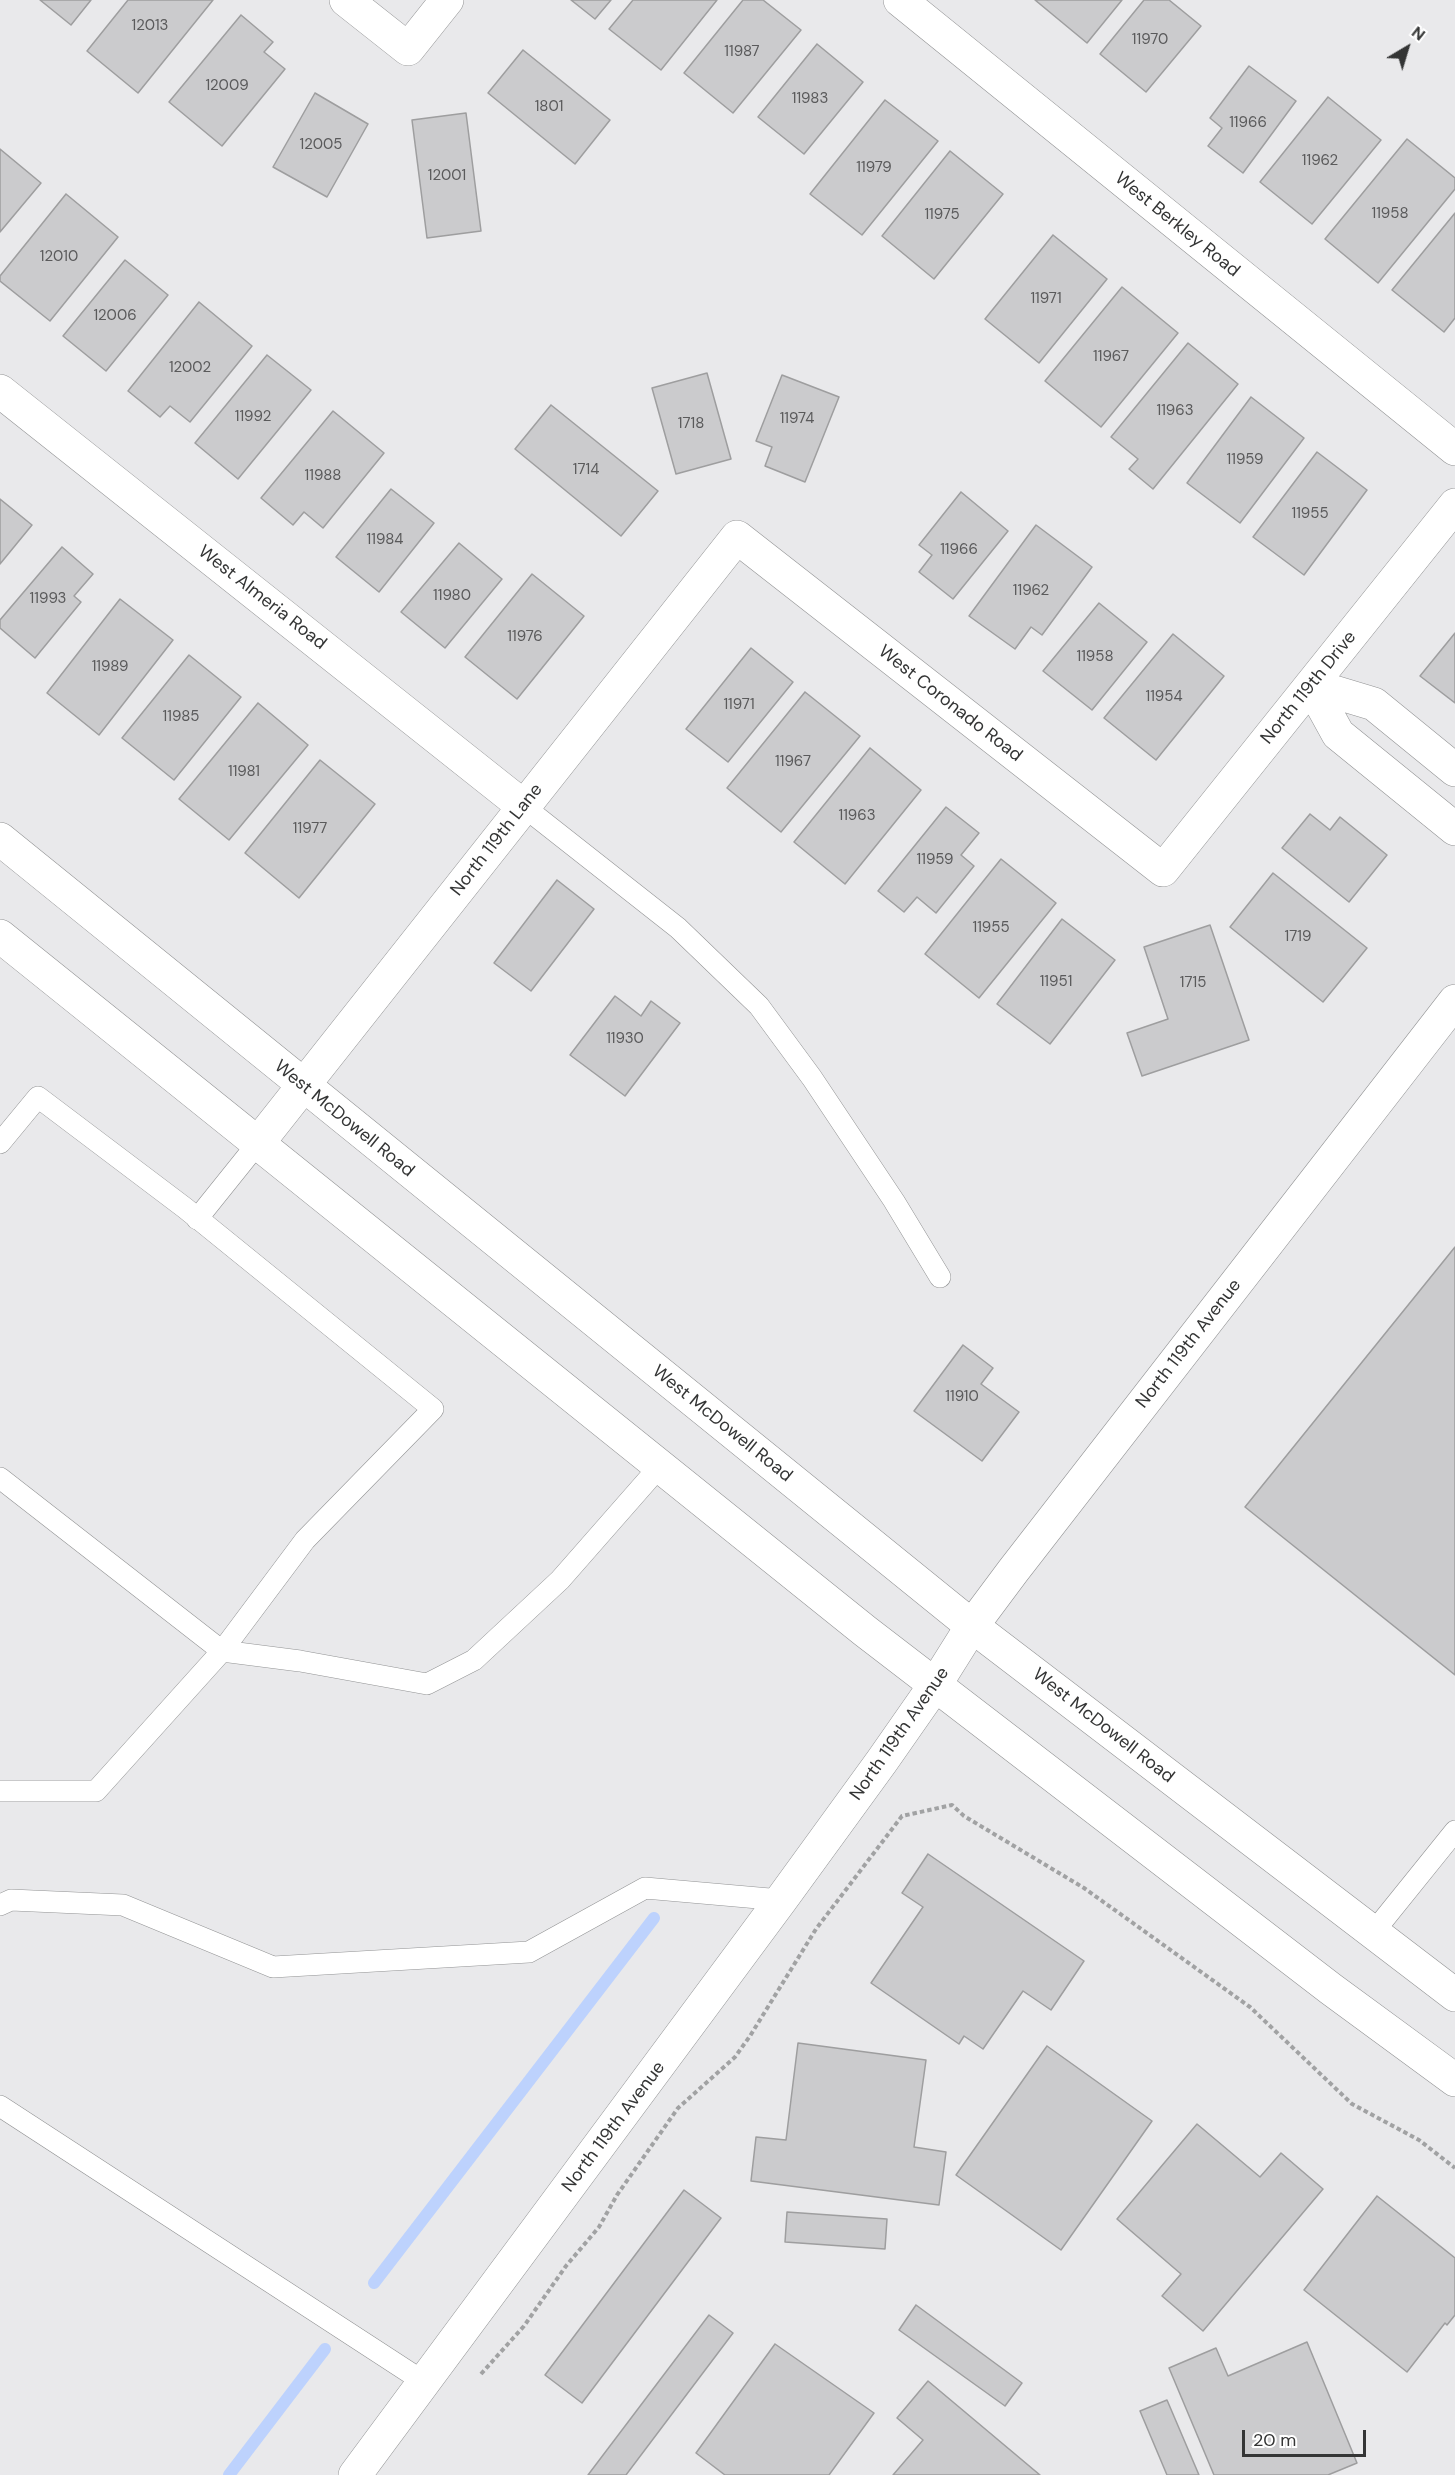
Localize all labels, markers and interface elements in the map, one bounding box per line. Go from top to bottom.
house number: 12013 [132,17,168,35]
north arrow [1377,18,1437,78]
text: N [1407,22,1429,45]
house number: 11970 [1132,31,1168,49]
house number: 11987 [724,43,760,61]
house number: 12009 [205,77,249,95]
house number: 11983 [792,90,828,108]
house number: 1801 [535,98,563,116]
house number: 11966 [1229,114,1267,132]
house number: 12005 [300,136,342,154]
house number: 11962 [1302,152,1338,170]
house number: 11979 [856,159,892,177]
house number: 12001 [428,167,466,185]
street label: West Berkley Road [1110,168,1244,282]
house number: 11958 [1371,205,1409,223]
house number: 11975 [924,206,960,224]
house number: 12010 [40,248,78,266]
house number: 11971 [1030,290,1062,308]
house number: 12006 [93,307,137,325]
house number: 11967 [1093,348,1129,366]
house number: 12002 [169,359,211,377]
house number: 11963 [1156,402,1194,420]
house number: 11992 [235,408,271,426]
house number: 11974 [780,410,814,428]
house number: 1718 [678,415,704,433]
house number: 11959 [1227,451,1263,469]
house number: 1714 [573,461,599,479]
house number: 11988 [305,467,341,485]
house number: 11955 [1291,505,1329,523]
house number: 11984 [367,531,403,549]
street label: West Almeria Road [194,541,330,655]
house number: 11966 [940,541,978,559]
house number: 11962 [1013,582,1049,600]
house number: 11980 [433,587,471,605]
house number: 11993 [30,590,66,608]
street label: North 119th Drive [1257,627,1361,749]
house number: 11976 [507,628,543,646]
street label: West Coronado Road [874,641,1026,767]
house number: 11958 [1076,648,1114,666]
house number: 11989 [92,658,128,676]
house number: 11954 [1145,688,1183,706]
house number: 11971 [723,696,755,714]
house number: 11985 [163,708,199,726]
house number: 11967 [775,753,811,771]
house number: 11981 [228,763,260,781]
street label: North 119th Lane [446,780,548,900]
house number: 11963 [838,807,876,825]
house number: 11977 [293,820,327,838]
house number: 11959 [917,851,953,869]
house number: 11955 [972,919,1010,937]
house number: 1719 [1285,928,1311,946]
house number: 11951 [1040,973,1072,991]
house number: 1715 [1180,974,1206,992]
house number: 11930 [606,1030,644,1048]
street label: West McDowell Road [270,1056,418,1182]
street label: North 119th Avenue [1132,1275,1246,1413]
street label: West McDowell Road [648,1361,796,1487]
house number: 11910 [945,1388,979,1406]
street label: North 119th Avenue [846,1663,954,1805]
street label: West McDowell Road [1028,1664,1178,1788]
street label: North 119th Avenue [558,2057,670,2197]
scale bar [1245,2418,1370,2456]
text: 20 m [1253,2428,1296,2452]

